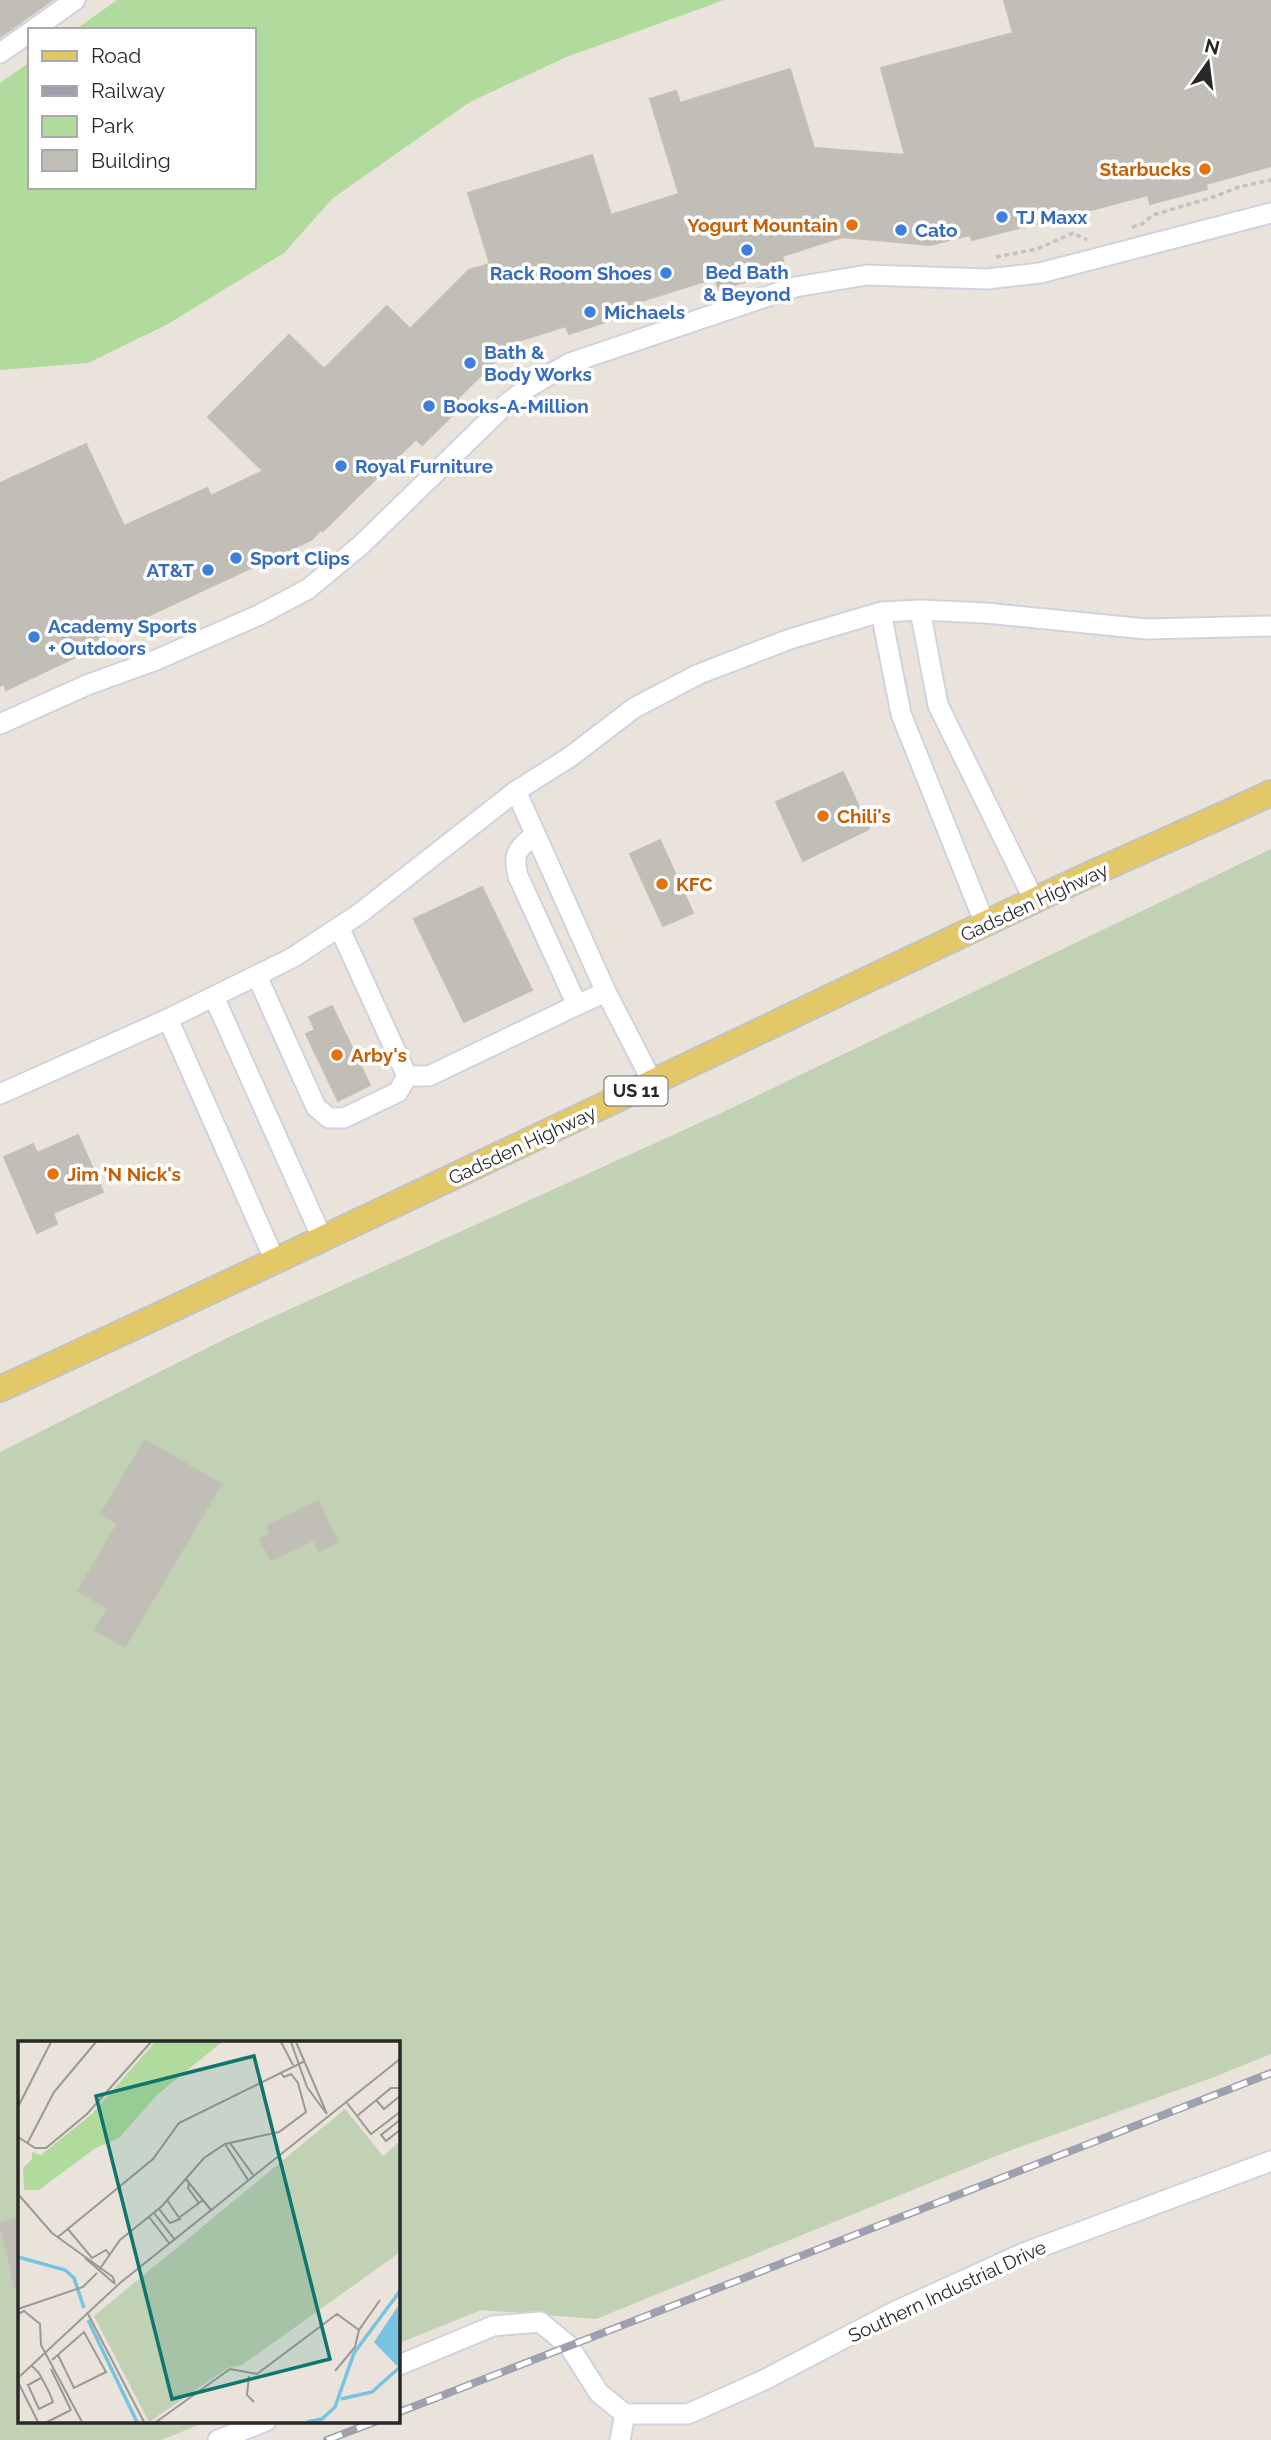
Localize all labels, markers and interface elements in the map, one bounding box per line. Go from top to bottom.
legend [28,28,256,189]
north arrow [1173,28,1243,98]
text: N [1202,34,1222,59]
text: Road [91,43,141,68]
text: Railway [91,78,165,103]
text: Park [91,113,134,138]
text: Building [91,148,171,173]
place label: Starbucks [1100,158,1191,180]
marker: Starbucks [1197,161,1213,177]
place label: TJ Maxx [1016,206,1088,228]
marker: TJ Maxx [994,209,1010,225]
place label: Yogurt Mountain [687,214,838,236]
marker: Yogurt Mountain [844,217,860,233]
place label: Cato [915,219,958,241]
marker: Cato [893,222,909,238]
marker: Bed Bath & Beyond [739,242,755,258]
place label: Bed Bath & Beyond [703,261,791,305]
place label: Rack Room Shoes [490,262,652,284]
marker: Rack Room Shoes [658,265,674,281]
place label: Michaels [604,301,685,323]
marker: Michaels [582,304,598,320]
place label: Bath & Body Works [484,341,592,385]
marker: Bath & Body Works [462,355,478,371]
place label: Books-A-Million [443,395,589,417]
marker: Books-A-Million [421,398,437,414]
place label: Royal Furniture [355,455,493,477]
marker: Royal Furniture [333,458,349,474]
place label: Sport Clips [250,547,350,569]
marker: Sport Clips [228,550,244,566]
place label: AT&T [147,559,194,581]
marker: AT&T [200,562,216,578]
place label: Academy Sports + Outdoors [48,615,197,659]
marker: Academy Sports + Outdoors [26,629,42,645]
place label: Chili's [837,805,891,827]
marker: Chili's [815,808,831,824]
street label: Gadsden Highway [957,858,1111,946]
place label: KFC [676,873,712,895]
marker: KFC [654,876,670,892]
place label: Arby's [351,1044,407,1066]
marker: Arby's [329,1047,345,1063]
road number: US 11 [604,1076,668,1106]
street label: Gadsden Highway [445,1101,599,1189]
place label: Jim 'N Nick's [67,1163,181,1185]
marker: Jim 'N Nick's [45,1166,61,1182]
inset map [18,2041,399,2422]
street label: Southern Industrial Drive [845,2235,1049,2347]

